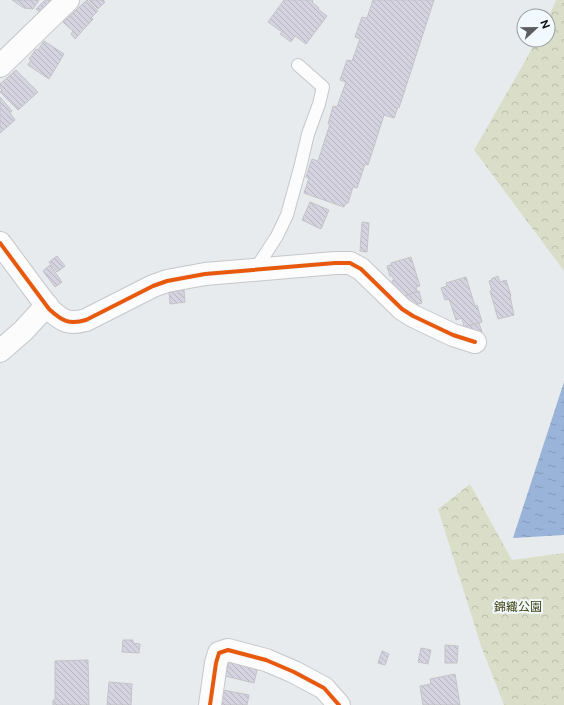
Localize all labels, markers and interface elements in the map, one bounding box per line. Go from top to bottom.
north arrow [516,8,556,48]
text: N [537,18,552,31]
park label: 錦織公園 [494,600,542,614]

